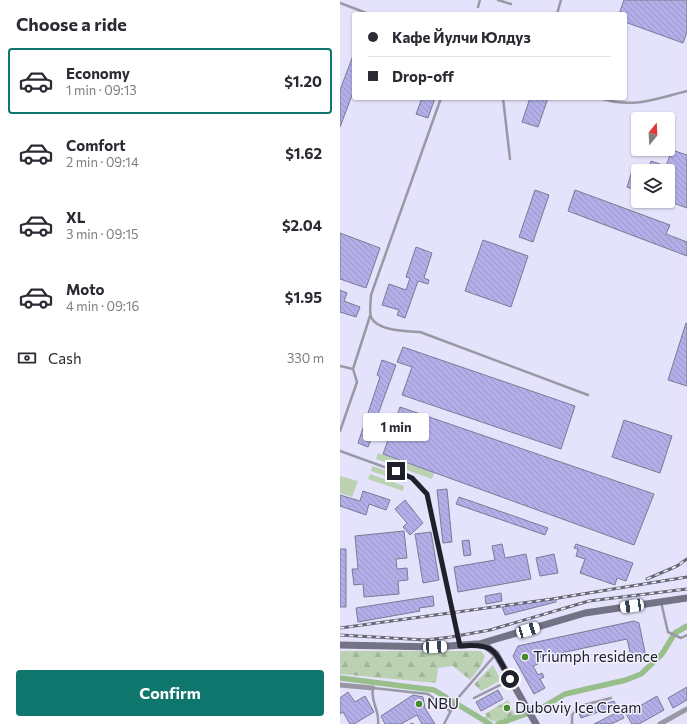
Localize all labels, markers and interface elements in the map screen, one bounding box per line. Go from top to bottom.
text: Choose a ride [16,13,127,35]
text: Кафе Йулчи Юлдуз [392,28,531,46]
icon: car [18,63,54,99]
text: Economy [66,64,130,82]
text: Drop-off [392,67,454,85]
text: $1.20 [284,72,322,90]
text: 1 min · 09:13 [66,82,137,98]
north arrow [631,112,675,156]
map controls [631,112,675,208]
icon: car [18,135,54,171]
text: Comfort [66,136,126,154]
text: $1.62 [285,144,322,162]
text: 2 min · 09:14 [66,154,139,170]
button: layers [631,164,675,208]
icon: car [18,207,54,243]
text: XL [66,208,85,226]
text: $2.04 [282,216,322,234]
text: 3 min · 09:15 [66,226,139,242]
icon: car [18,279,54,315]
text: Moto [66,280,105,298]
text: $1.95 [285,288,322,306]
text: 4 min · 09:16 [66,298,139,314]
icon: cash [16,347,38,369]
text: Cash [48,349,82,367]
text: 330 m [287,350,324,366]
callout: 1 min [363,413,429,441]
text: 1 min [381,419,411,435]
route end [387,462,405,480]
car [619,598,645,614]
car [515,621,541,639]
car [423,640,447,654]
place label: Triumph residence [533,647,658,665]
marker: Triumph residence [520,652,530,662]
button: Confirm [16,670,324,716]
route start [501,670,519,688]
place label: NBU [427,694,459,712]
place label: Duboviy Ice Cream [515,698,641,716]
marker: NBU [414,699,424,709]
marker: Duboviy Ice Cream [502,703,512,713]

